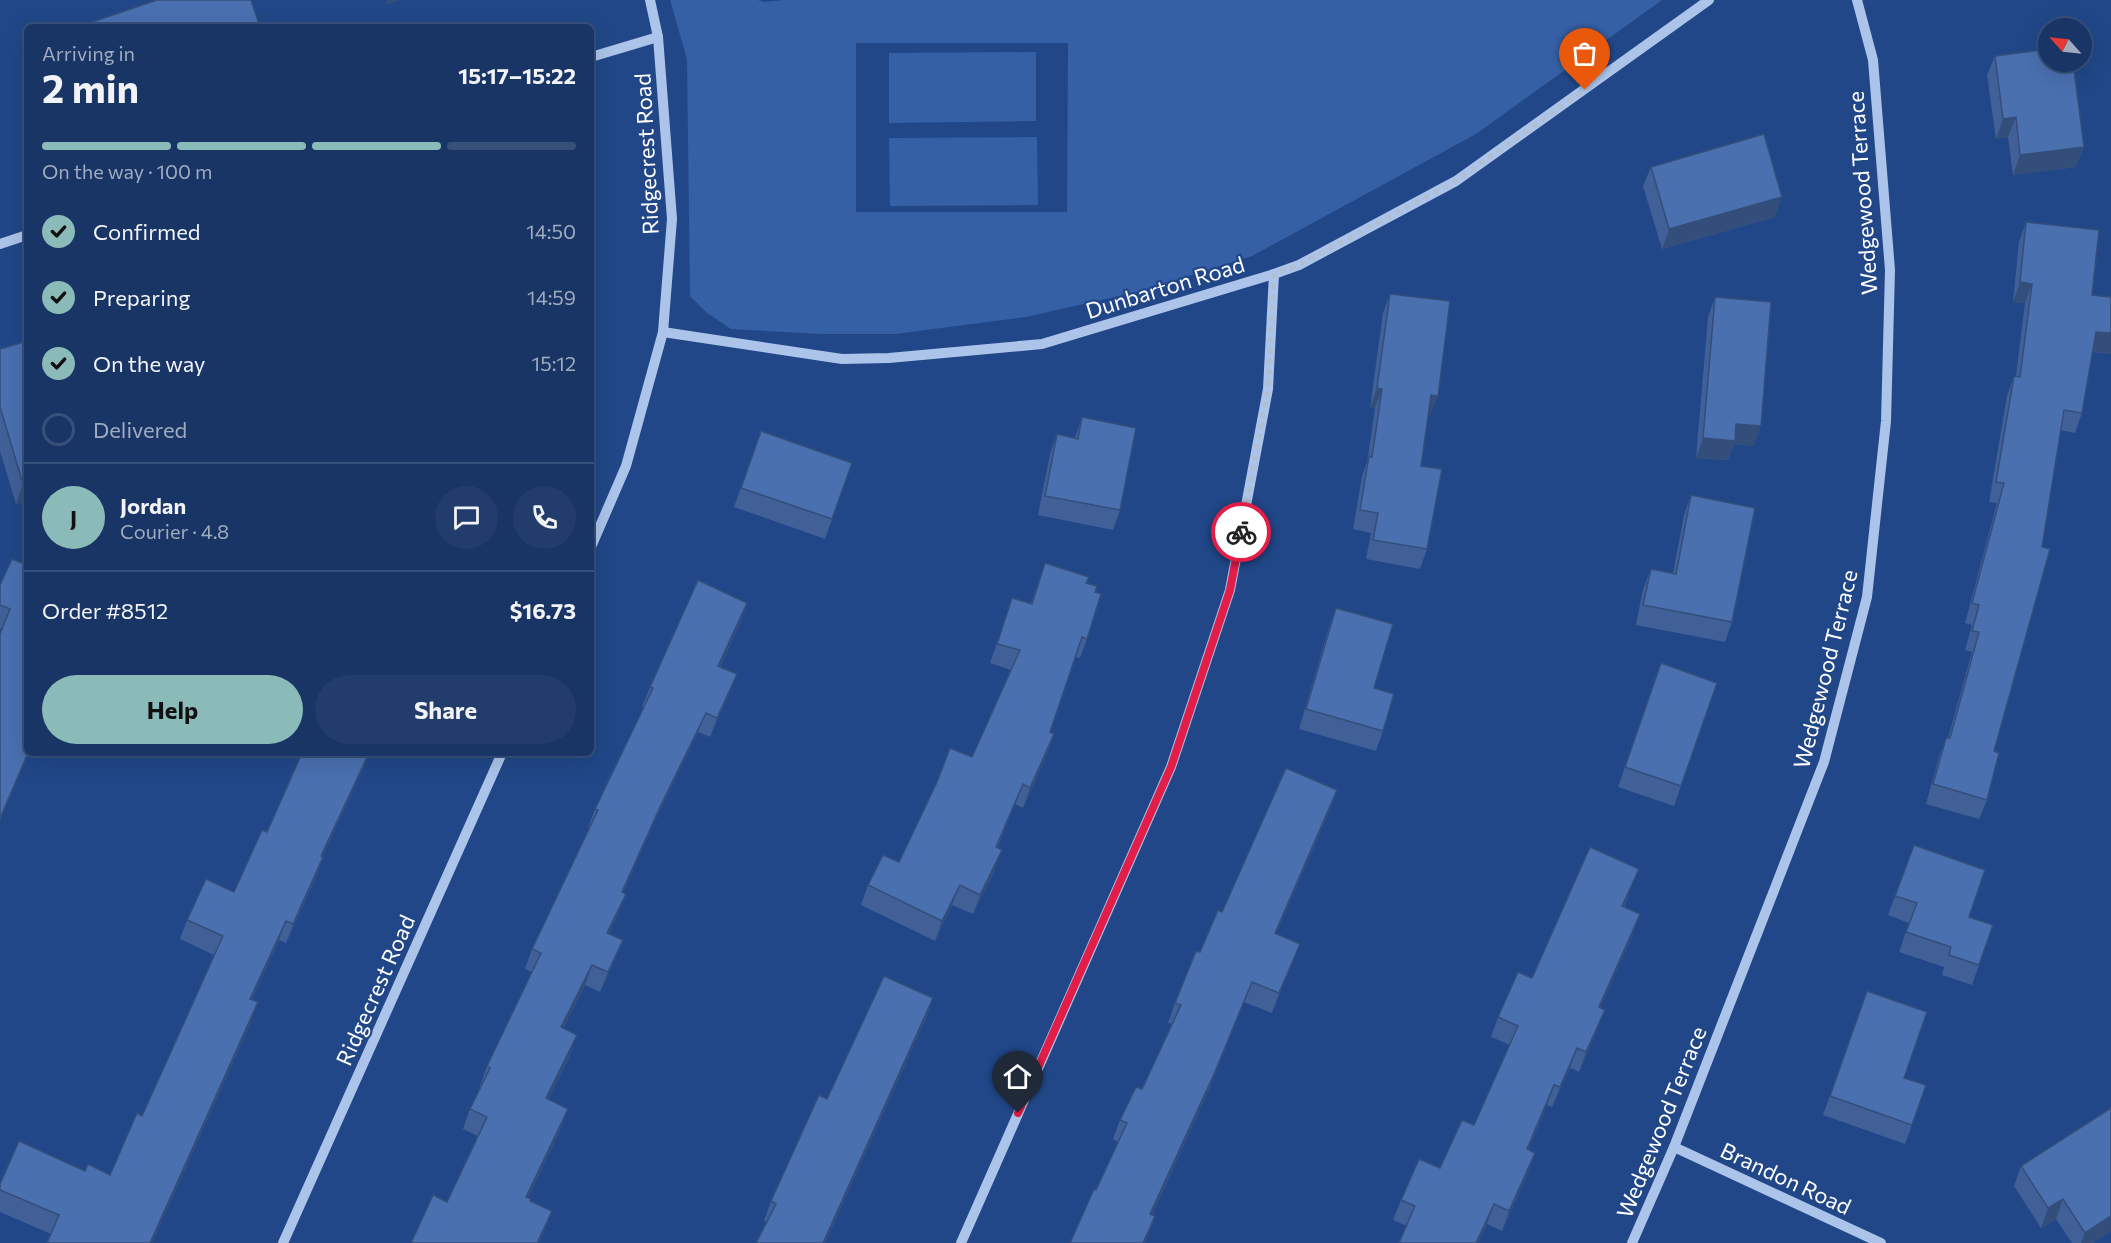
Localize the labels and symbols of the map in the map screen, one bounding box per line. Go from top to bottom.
north arrow [2038,18,2092,72]
pin [1559,28,1610,90]
street label: Ridgecrest Road [628,72,664,236]
street label: Wedgewood Terrace [1841,90,1883,296]
street label: Dunbarton Road [1082,250,1248,324]
courier [1211,502,1271,562]
street label: Wedgewood Terrace [1787,567,1863,771]
street label: Ridgecrest Road [330,911,420,1069]
street label: Wedgewood Terrace [1610,1022,1712,1222]
pin [992,1051,1043,1113]
street label: Brandon Road [1716,1136,1856,1220]

